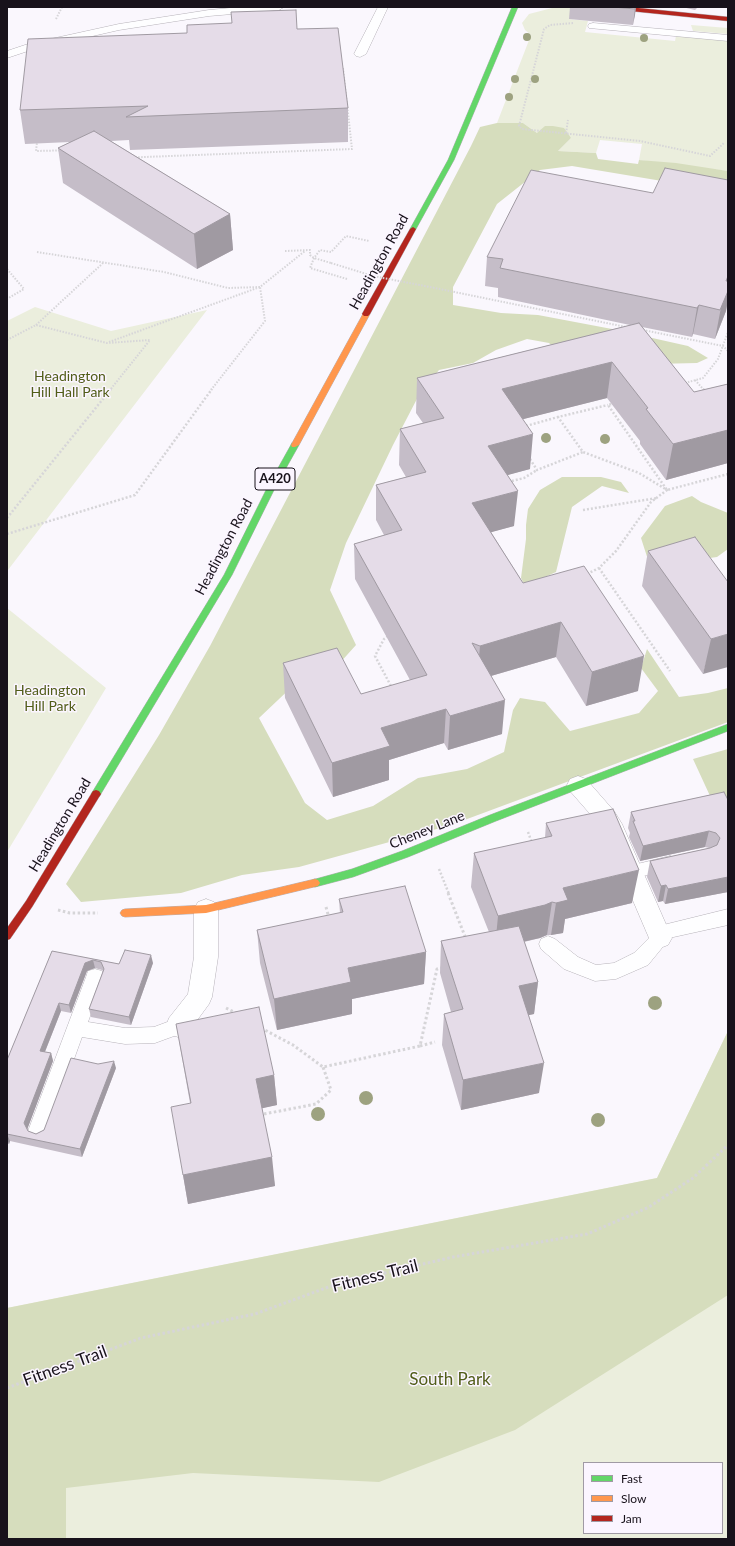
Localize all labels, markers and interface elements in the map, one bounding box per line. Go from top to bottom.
street label: Headington Road [346,211,412,313]
park label: Headington Hill Hall Park [30,368,110,400]
road number: A420 [255,468,295,490]
street label: Headington Road [192,496,256,598]
park label: Headington Hill Park [14,682,86,714]
street label: Headington Road [25,775,95,875]
street label: Cheney Lane [387,807,467,853]
street label: Fitness Trail [330,1255,420,1297]
street label: Fitness Trail [20,1341,110,1391]
park label: South Park [409,1370,491,1390]
legend [583,1462,723,1534]
text: Fast [621,1471,642,1486]
text: Slow [621,1491,646,1506]
text: Jam [621,1511,642,1526]

